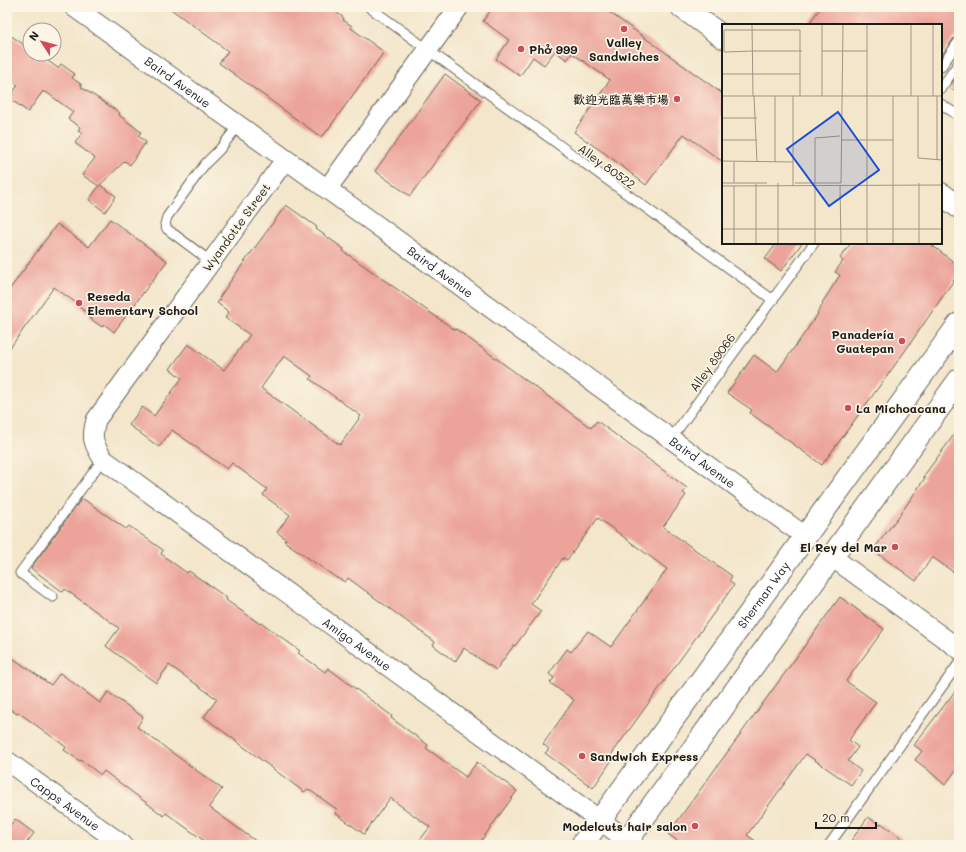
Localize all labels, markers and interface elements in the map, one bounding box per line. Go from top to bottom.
north arrow [22,22,62,62]
marker: Valley Sandwiches [619,24,629,34]
inset map [722,24,942,244]
text: N [25,28,42,44]
place label: Valley Sandwiches [589,34,659,64]
place label: Phở 999 [529,41,577,57]
marker: Phở 999 [516,44,526,54]
street label: Baird Avenue [142,53,214,111]
place label: 歡迎光臨萬樂市場 [573,91,669,107]
marker: 歡迎光臨萬樂市場 [672,94,682,104]
street label: Alley 80522 [575,140,639,192]
street label: Wyandotte Street [198,180,274,274]
street label: Baird Avenue [404,242,477,301]
place label: Reseda Elementary School [87,288,198,318]
marker: Reseda Elementary School [74,298,84,308]
place label: Panadería Guatepan [832,326,894,356]
street label: Alley 89066 [686,330,738,394]
marker: Panadería Guatepan [897,336,907,346]
place label: La Michoacana [856,400,946,416]
marker: La Michoacana [843,403,853,413]
street label: Baird Avenue [667,433,739,491]
place label: El Rey del Mar [800,539,887,555]
marker: El Rey del Mar [890,542,900,552]
street label: Sherman Way [734,558,793,631]
street label: Amigo Avenue [320,613,395,674]
place label: Sandwich Express [590,748,698,764]
marker: Sandwich Express [577,751,587,761]
street label: Capps Avenue [27,773,103,834]
scale bar [816,804,876,830]
text: 20 m [822,809,850,825]
place label: Modelcuts hair salon [562,818,687,834]
marker: Modelcuts hair salon [690,821,700,831]

